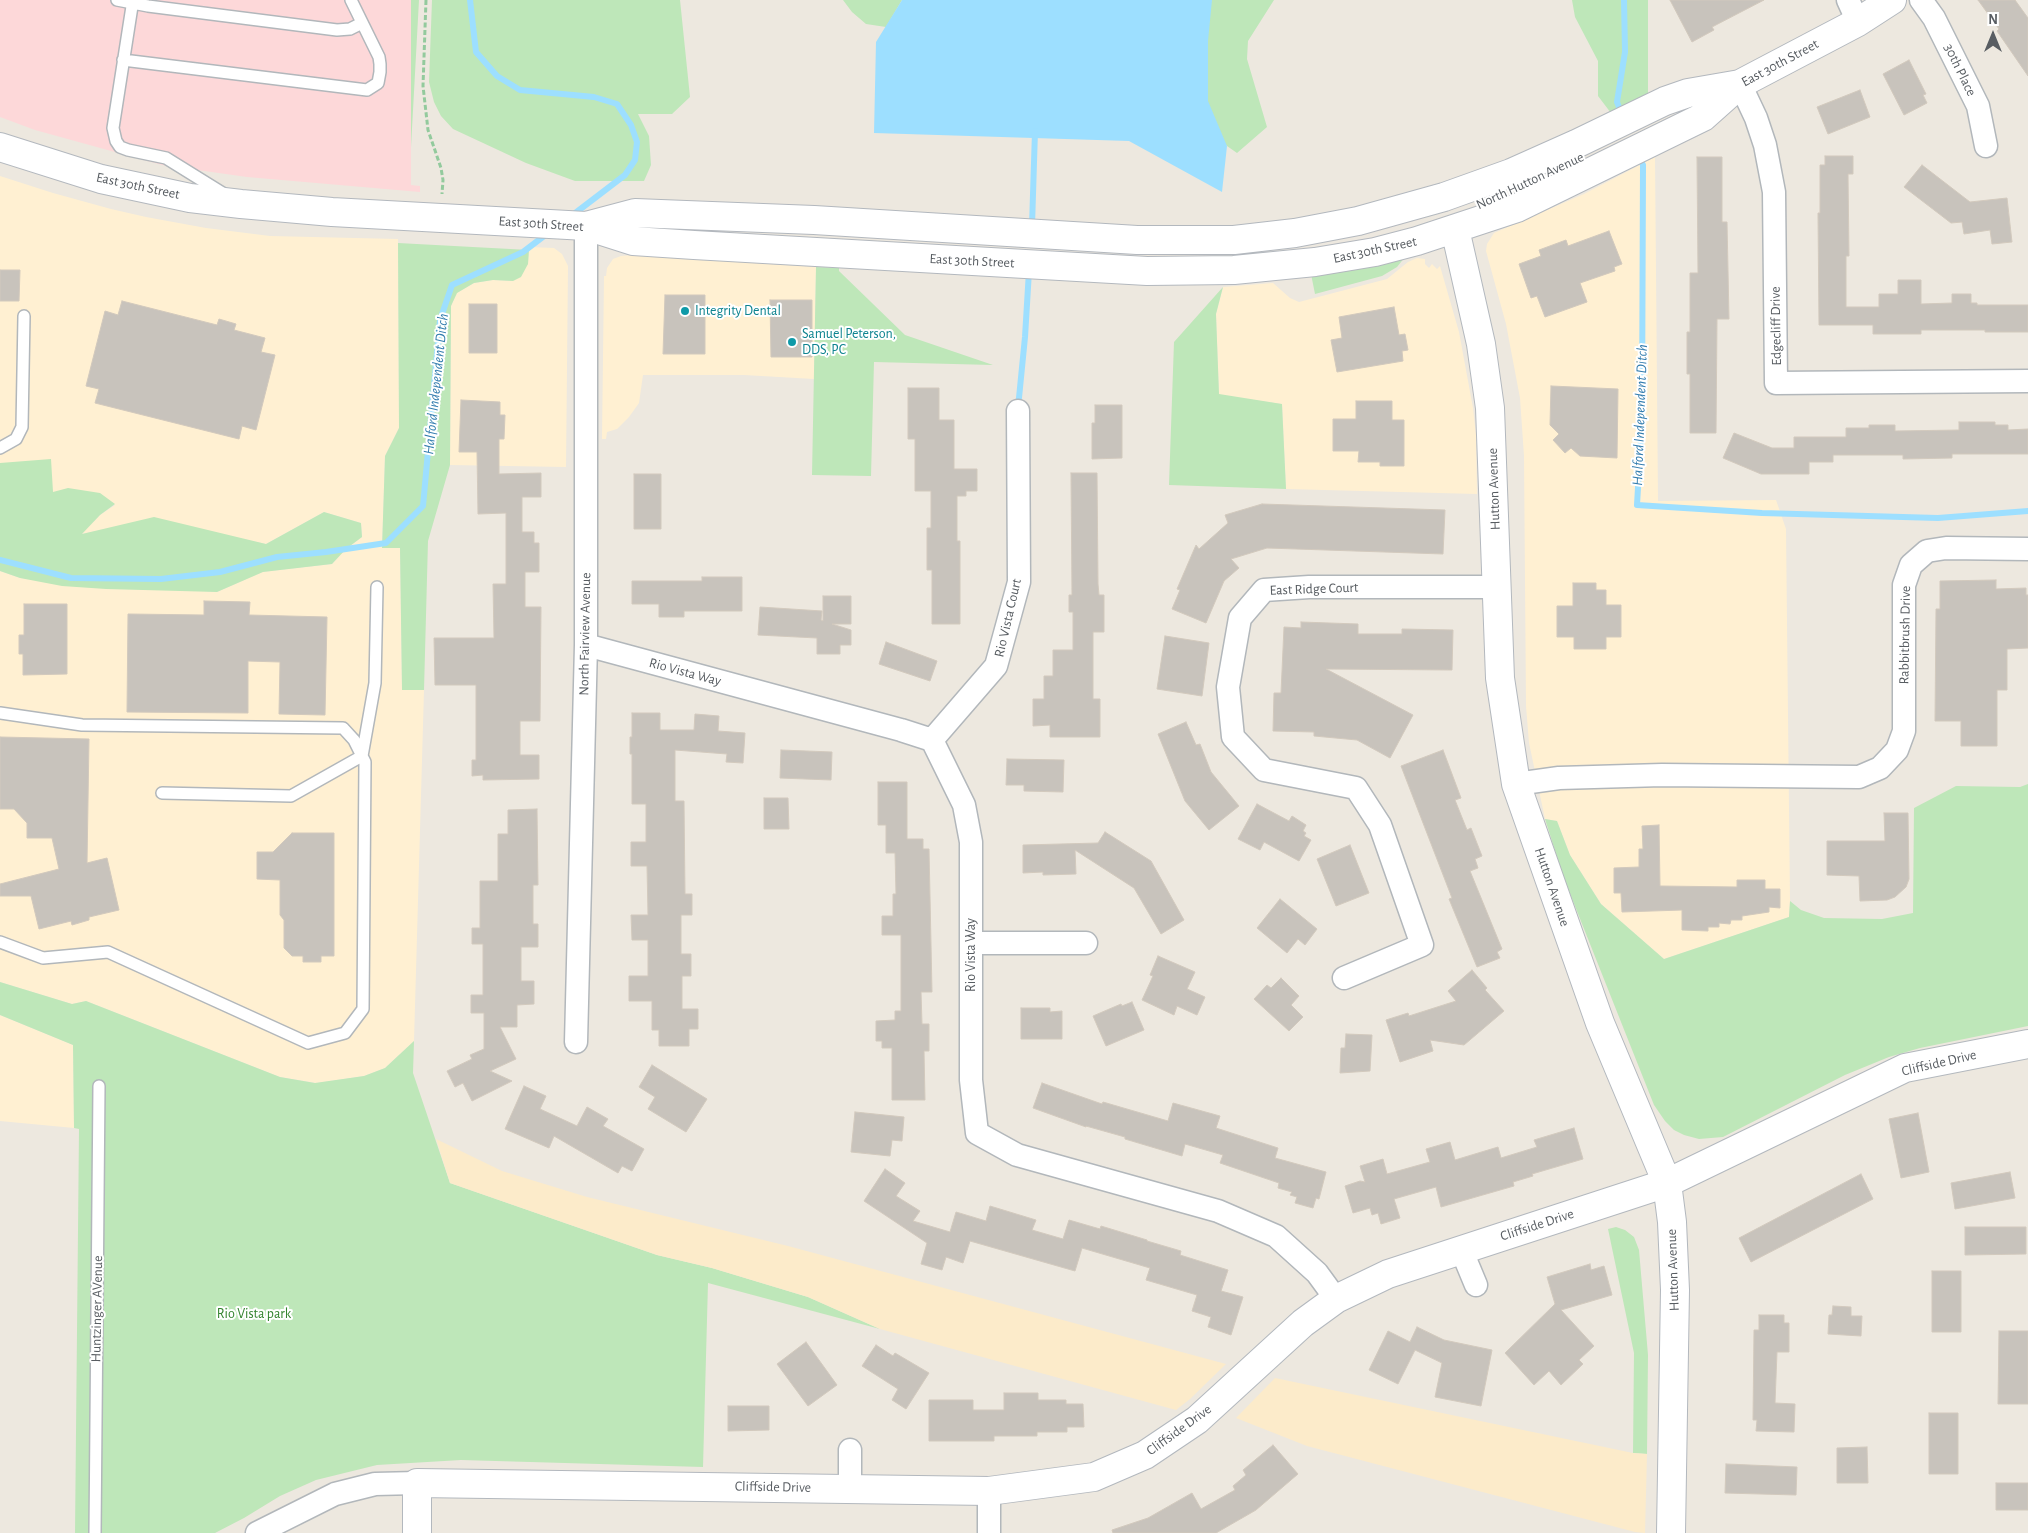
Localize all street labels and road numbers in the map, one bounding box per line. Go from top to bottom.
street label: East 30th Street [1739,36,1821,90]
street label: 30th Place [1940,41,1980,99]
street label: North Hutton Avenue [1473,149,1587,213]
street label: East 30th Street [95,169,181,203]
street label: East 30th Street [498,213,584,235]
street label: East 30th Street [1332,233,1418,267]
street label: East 30th Street [929,250,1015,272]
street label: Edgecliff Drive [1767,286,1785,366]
street label: Hutton Avenue [1484,448,1504,530]
street label: North Fairview Avenue [576,572,594,696]
street label: Rio Vista Court [991,577,1025,659]
street label: East Ridge Court [1269,579,1359,599]
street label: Rabbitbrush Drive [1896,585,1914,685]
street label: Rio Vista Way [647,654,723,690]
street label: Hutton Avenue [1531,845,1573,929]
street label: Rio Vista Way [963,918,979,992]
street label: Cliffside Drive [1900,1046,1978,1080]
street label: Cliffside Drive [1498,1205,1576,1245]
street label: Hutton Avenue [1663,1229,1683,1311]
street label: Huntzinger AVenue [88,1255,106,1363]
street label: Cliffside Drive [1143,1401,1215,1459]
street label: Cliffside Drive [735,1478,811,1496]

